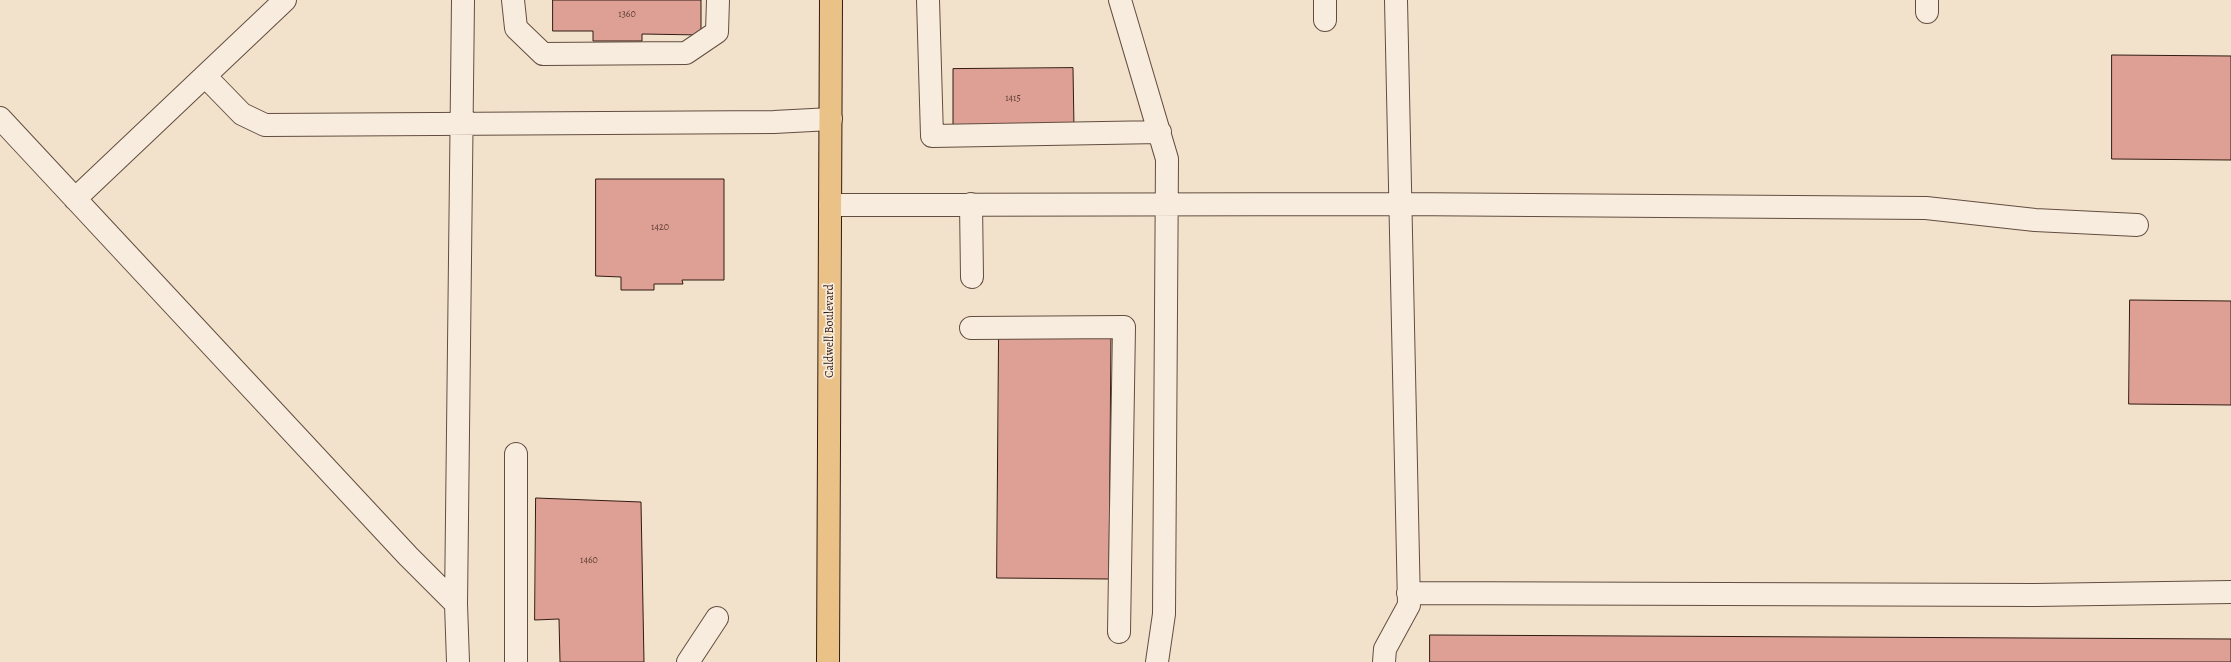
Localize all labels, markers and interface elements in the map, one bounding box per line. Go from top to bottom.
house number: 1360 [618,9,636,21]
house number: 1415 [1005,93,1021,105]
house number: 1420 [651,222,669,234]
street label: Caldwell Boulevard [823,284,837,378]
house number: 1460 [580,555,598,567]

